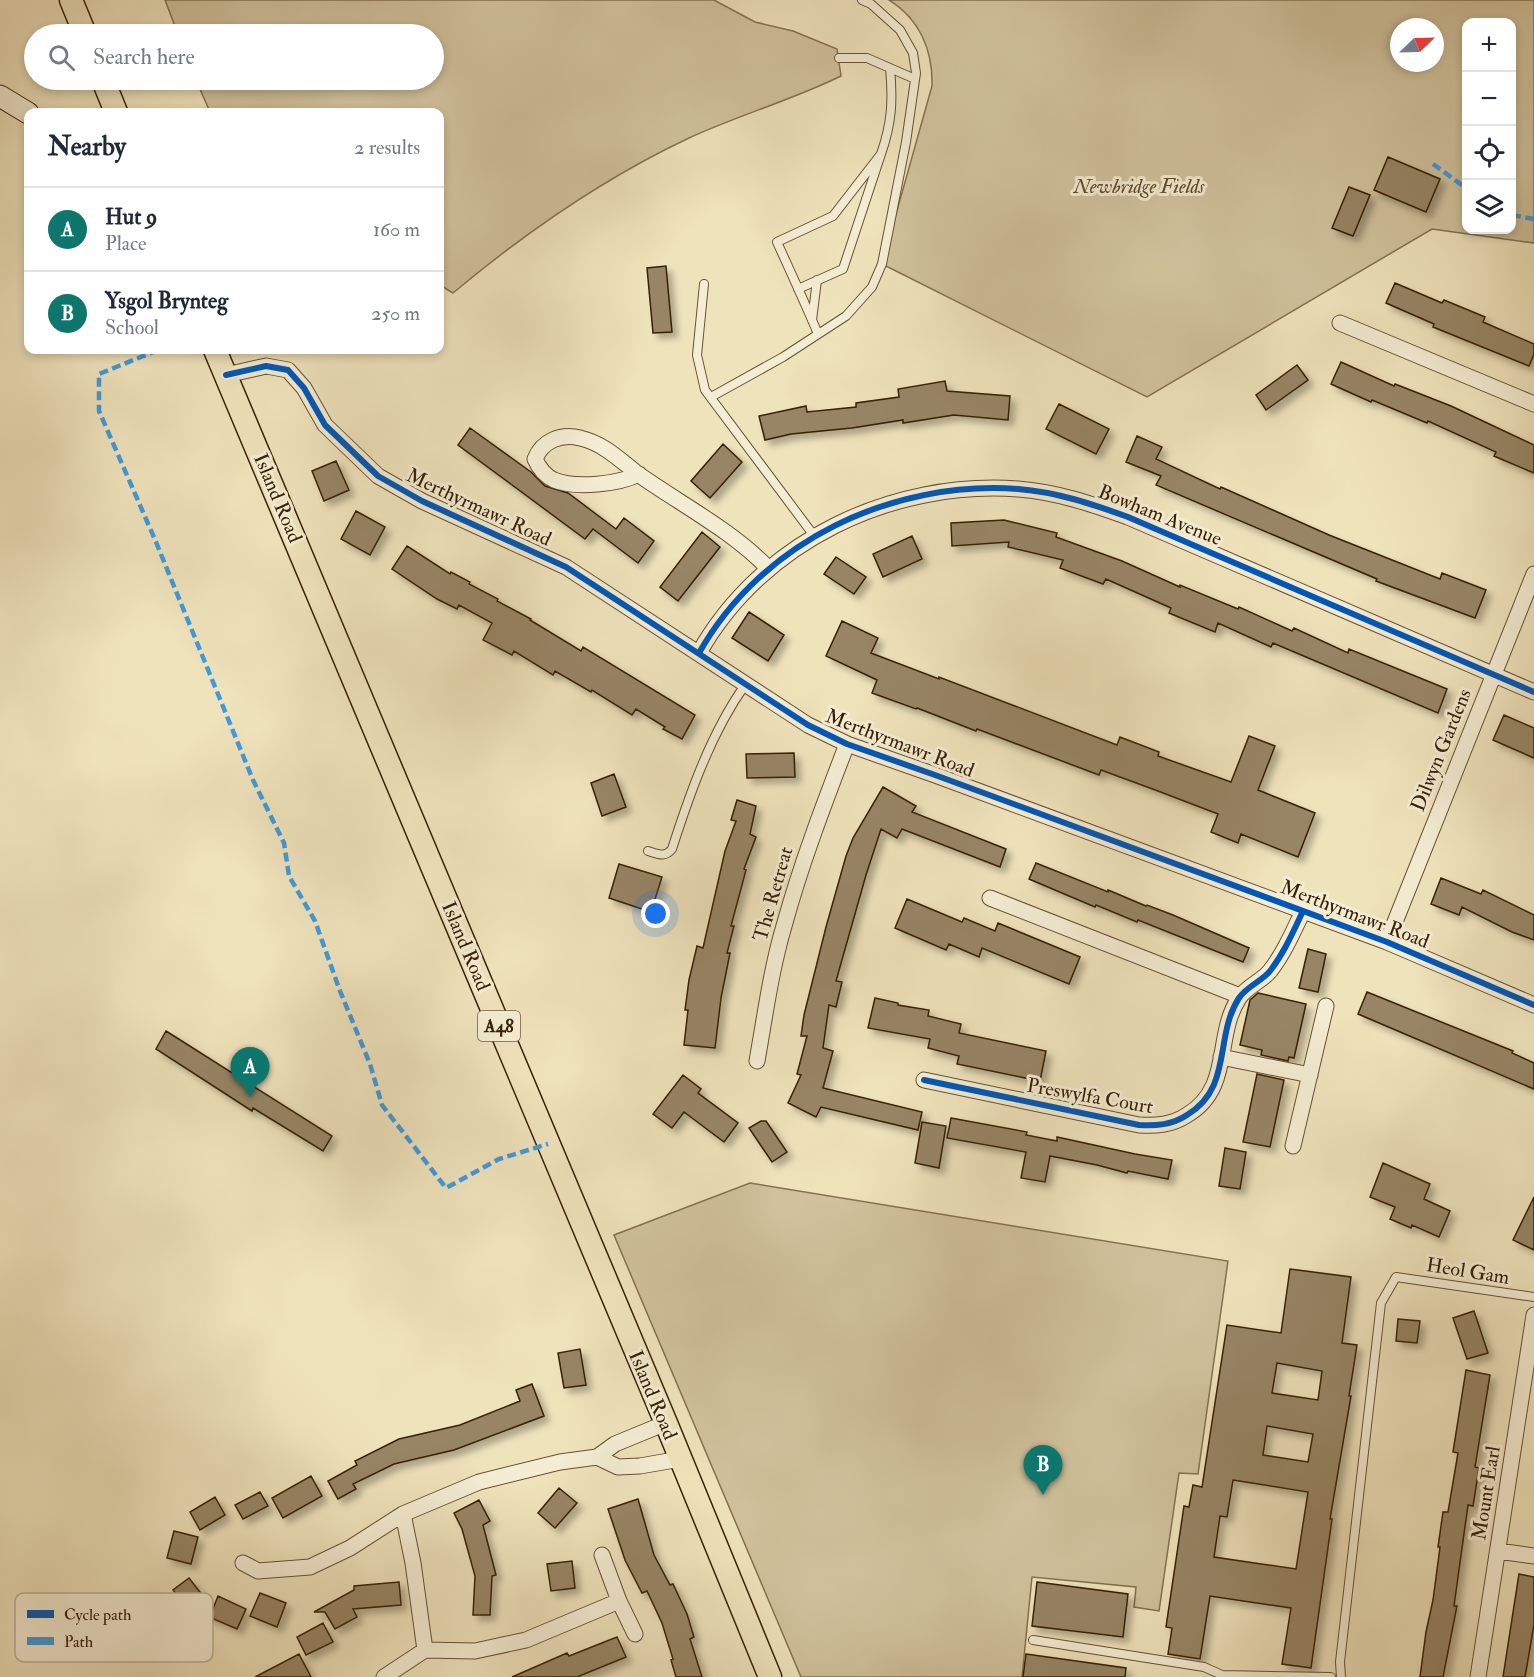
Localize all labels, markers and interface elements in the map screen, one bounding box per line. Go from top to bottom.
north arrow [1390,18,1444,72]
map controls [1462,18,1516,234]
button: + [1462,18,1516,72]
search box [24,24,444,90]
icon: search [45,41,78,74]
text: Search here [93,43,195,71]
button: − [1462,72,1516,126]
button: locate [1462,126,1516,180]
text: Nearby [48,131,126,163]
text: 2 results [354,135,420,160]
park label: Newbridge Fields [1073,174,1205,199]
button: layers [1462,180,1516,234]
text: Hut 9 [105,203,157,231]
text: A [61,217,74,242]
text: 160 m [373,217,420,242]
text: Place [105,231,146,256]
text: Ysgol Brynteg [105,287,228,315]
text: B [61,301,74,326]
text: 250 m [371,301,420,326]
text: School [105,315,159,340]
street label: Island Road [248,450,308,546]
street label: Merthyrmawr Road [403,462,556,552]
street label: Bowham Avenue [1094,479,1226,551]
street label: Dilwyn Gardens [1405,685,1477,815]
street label: Merthyrmawr Road [822,703,978,783]
street label: The Retreat [748,843,799,944]
street label: Merthyrmawr Road [1277,874,1433,954]
street label: Island Road [436,898,496,994]
your location [641,899,670,928]
road number: A48 [478,1011,520,1041]
pin: A [230,1048,270,1097]
street label: Preswylfa Court [1025,1073,1156,1119]
street label: Heol Gam [1425,1252,1512,1290]
street label: Island Road [623,1347,683,1443]
street label: Mount Earl [1466,1444,1506,1542]
pin: B [1024,1446,1062,1495]
legend [15,1593,213,1662]
text: Cycle path [64,1605,132,1626]
text: Path [64,1632,94,1652]

